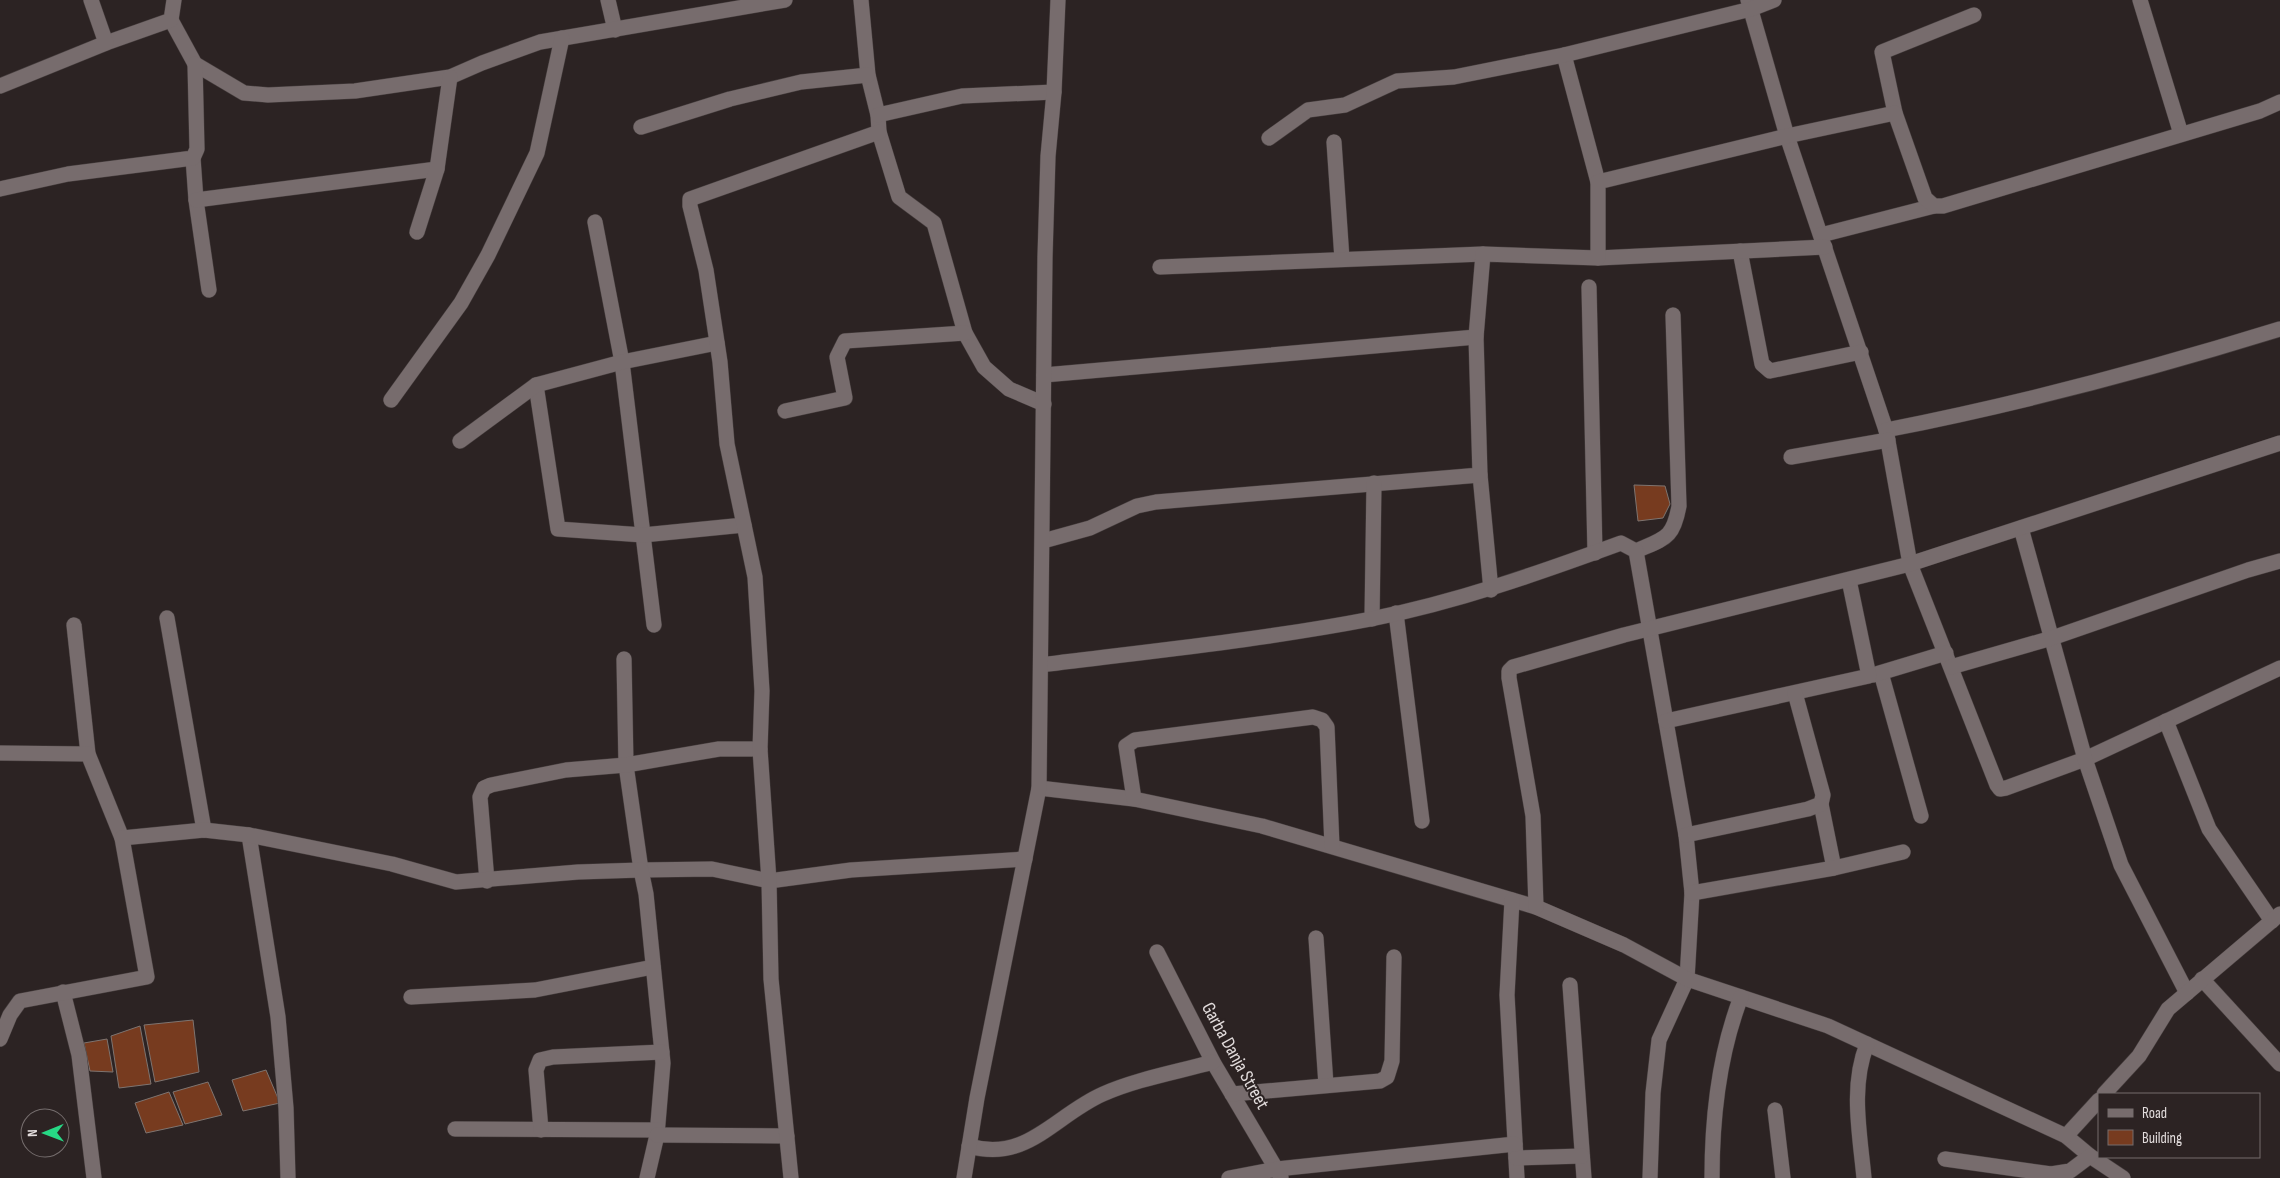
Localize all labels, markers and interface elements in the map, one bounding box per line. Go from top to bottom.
street label: Garba Danja Street [1196,998,1274,1114]
legend [2098,1093,2260,1158]
text: Road [2142,1104,2167,1123]
north arrow [20,1108,70,1158]
text: N [24,1129,41,1137]
text: Building [2142,1129,2182,1148]

